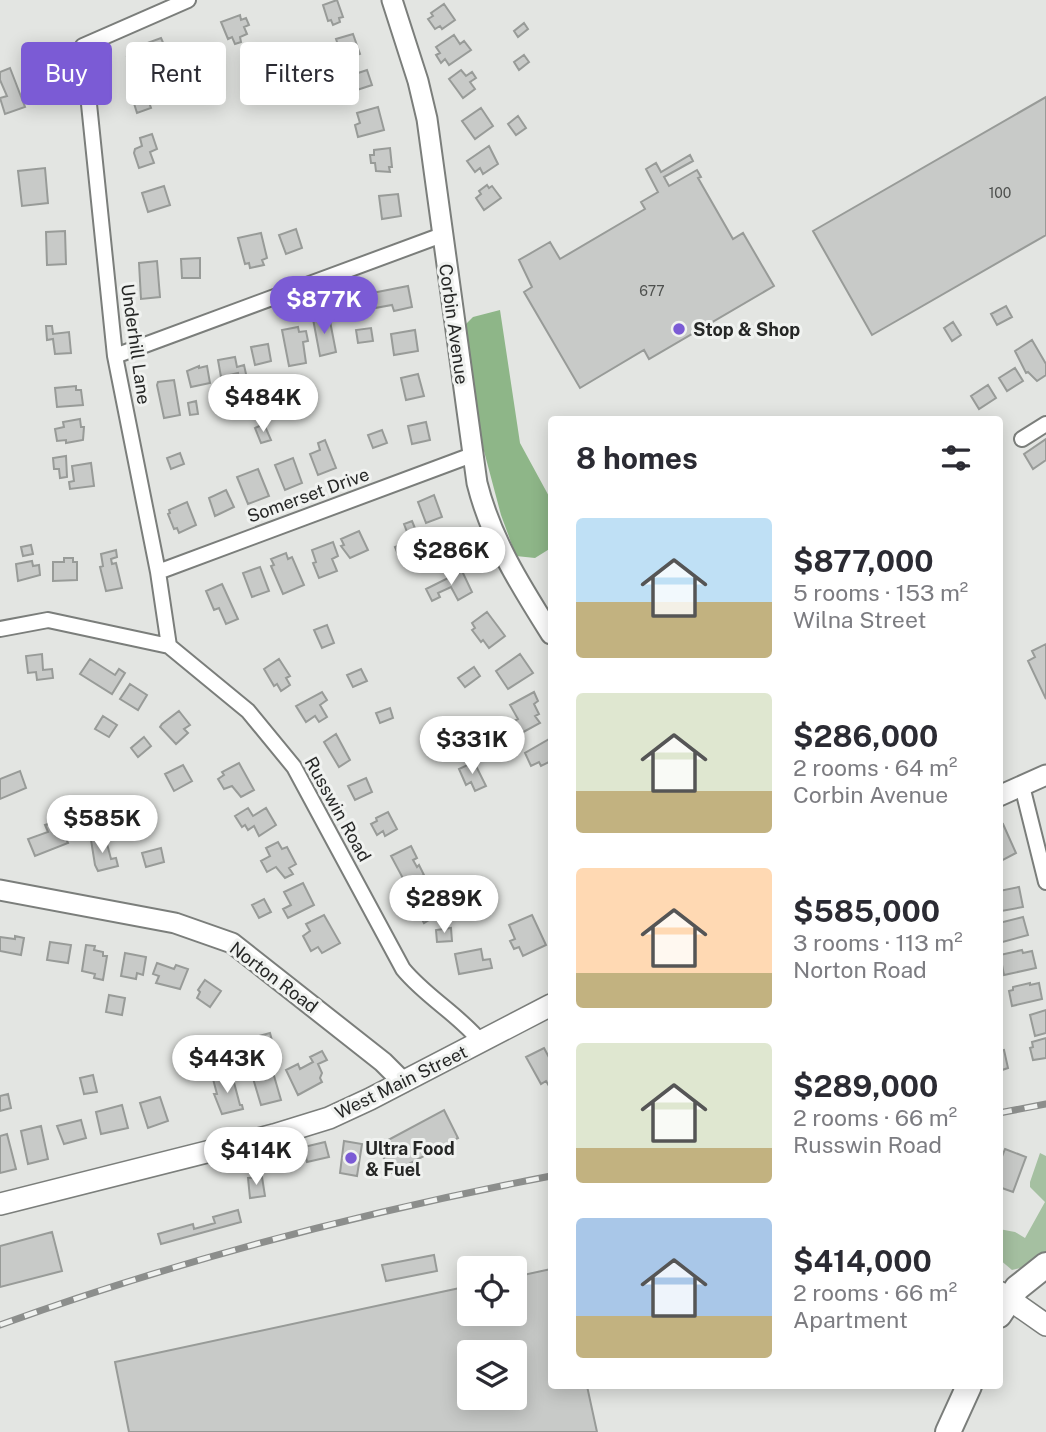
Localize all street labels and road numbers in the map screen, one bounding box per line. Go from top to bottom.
street label: Corbin Avenue [435,262,473,386]
street label: Underhill Lane [117,282,155,406]
street label: Somerset Drive [244,463,372,527]
street label: Russwin Road [301,753,375,865]
street label: Norton Road [226,937,322,1017]
street label: West Main Street [331,1041,471,1123]

